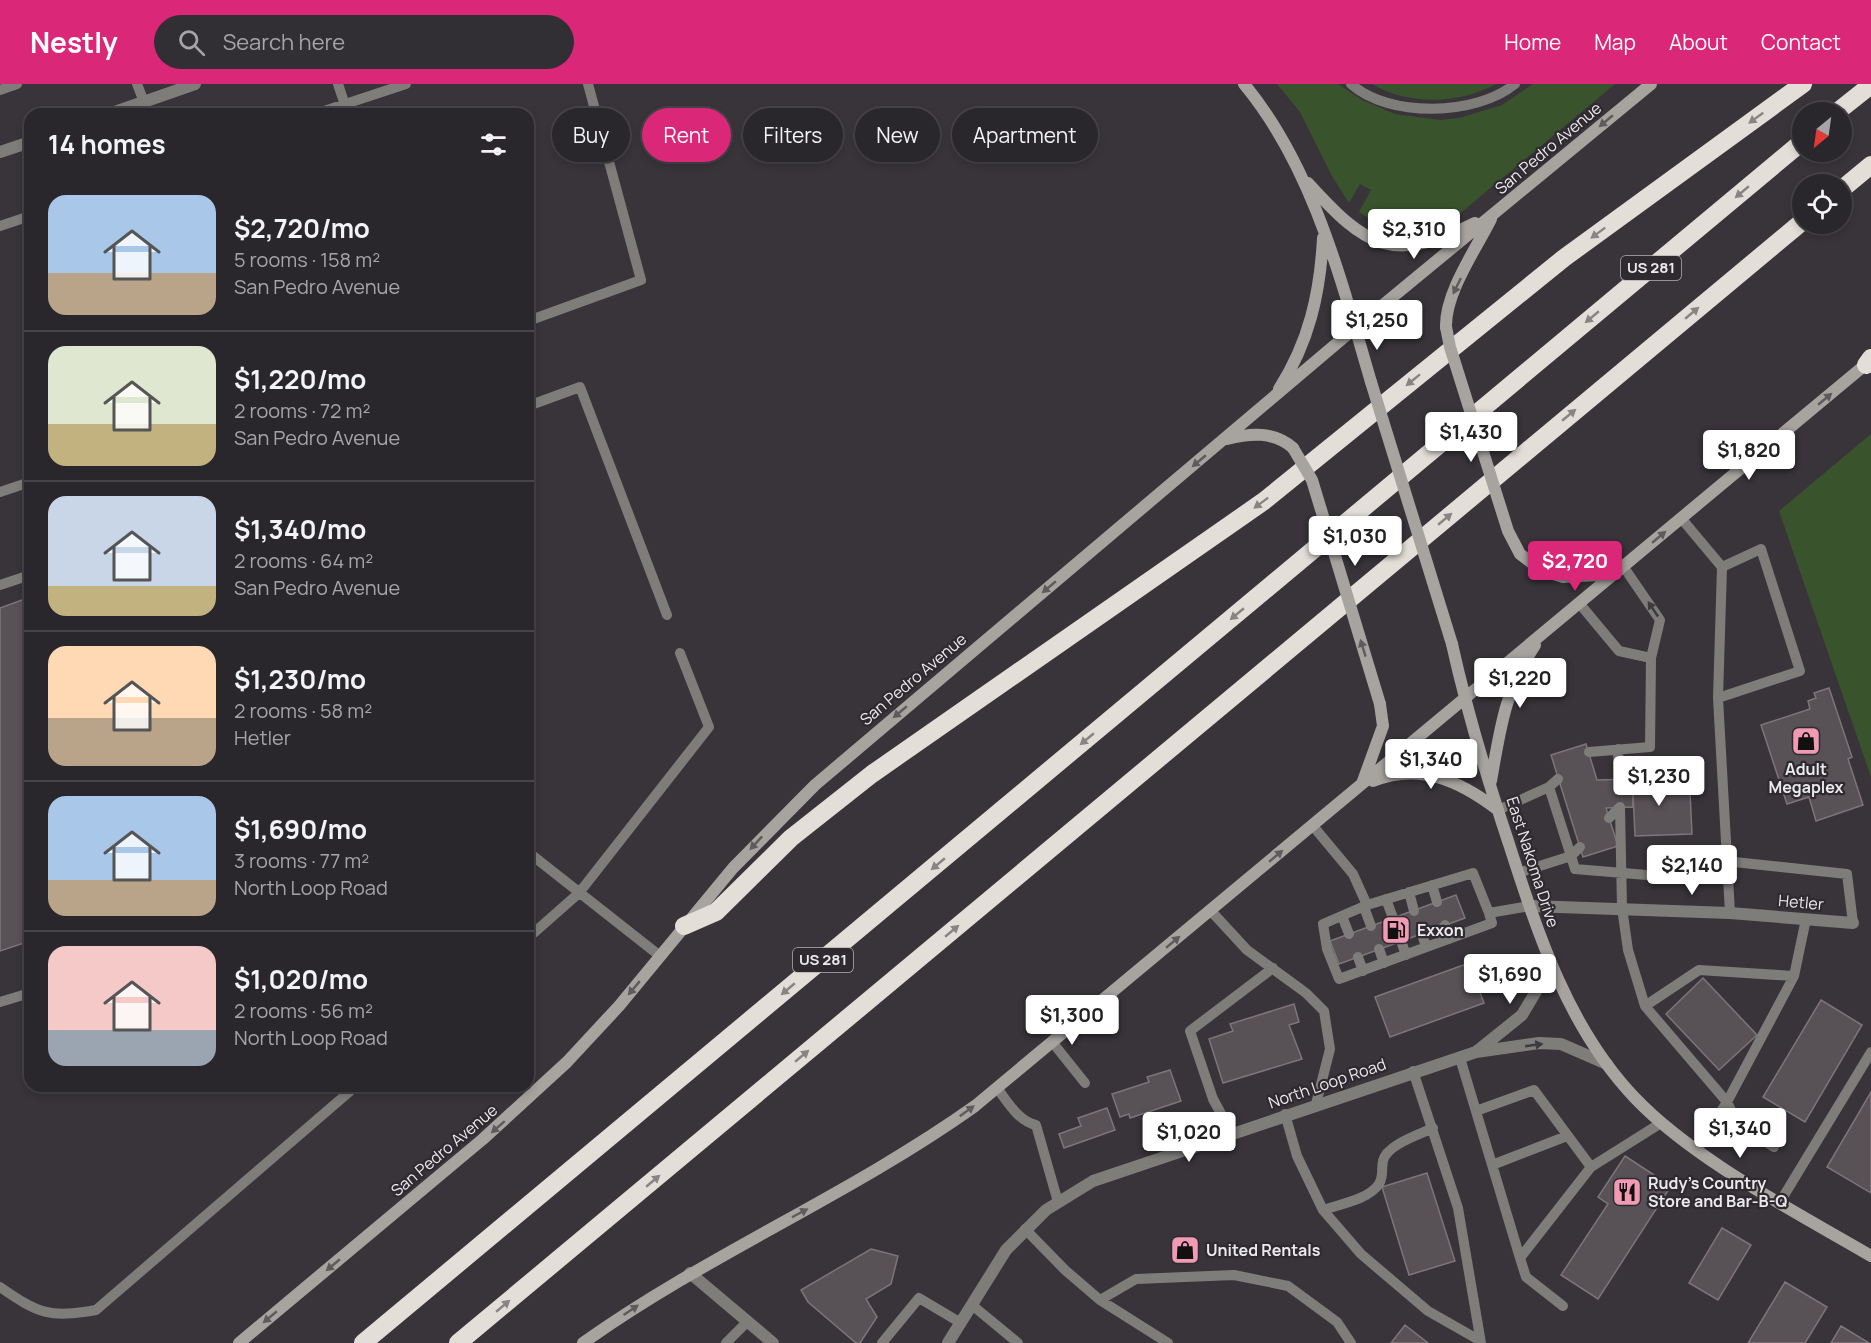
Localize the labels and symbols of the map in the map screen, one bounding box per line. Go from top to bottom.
street label: San Pedro Avenue [1490,97,1606,199]
north arrow [1792,102,1852,162]
one-way arrow [1749,112,1765,124]
one-way arrow [1598,115,1614,128]
one-way arrow [1735,185,1750,198]
pin: $2,310 [1365,209,1463,260]
one-way arrow [1591,227,1607,239]
road number: US 281 [1621,256,1681,280]
one-way arrow [1452,278,1462,295]
pin: $1,250 [1328,300,1426,351]
one-way arrow [1684,307,1699,320]
one-way arrow [1585,310,1600,323]
one-way arrow [1405,374,1421,387]
one-way arrow [1817,392,1833,405]
one-way arrow [1561,409,1576,422]
pin: $1,430 [1422,412,1520,463]
pin: $1,820 [1700,430,1798,481]
one-way arrow [1191,455,1207,468]
one-way arrow [1254,497,1270,509]
one-way arrow [1437,512,1453,525]
pin: $1,030 [1306,516,1404,567]
one-way arrow [1651,531,1666,544]
pin: $2,720 [1526,541,1624,592]
one-way arrow [1041,580,1057,593]
one-way arrow [1647,602,1659,618]
one-way arrow [1230,607,1245,620]
street label: San Pedro Avenue [855,628,971,730]
one-way arrow [1358,639,1367,657]
pin: $1,220 [1471,658,1569,709]
one-way arrow [893,705,908,718]
shop icon: Adult Megaplex [1790,725,1822,757]
one-way arrow [1079,732,1095,745]
pin: $1,340 [1382,739,1480,790]
pin: $1,230 [1610,756,1708,807]
place label: Adult Megaplex [1769,758,1844,798]
street label: East Nakoma Drive [1501,794,1565,930]
one-way arrow [750,835,763,850]
pin: $2,140 [1643,845,1741,896]
one-way arrow [1268,850,1283,863]
one-way arrow [930,857,945,869]
street label: Hetler [1777,889,1825,915]
fuel station icon: Exxon [1380,914,1412,946]
place label: Exxon [1417,919,1464,941]
one-way arrow [944,924,960,937]
one-way arrow [1165,936,1181,949]
road number: US 281 [793,948,853,972]
pin: $1,690 [1461,954,1559,1005]
one-way arrow [628,980,641,995]
one-way arrow [780,982,796,995]
pin: $1,300 [1023,995,1121,1046]
one-way arrow [1524,1040,1543,1049]
one-way arrow [794,1049,810,1062]
street label: North Loop Road [1265,1053,1389,1113]
street label: San Pedro Avenue [386,1099,502,1201]
one-way arrow [958,1105,974,1117]
pin: $1,340 [1691,1108,1789,1159]
pin: $1,020 [1140,1112,1238,1163]
one-way arrow [491,1120,506,1133]
place label: Rudy’s Country Store and Bar-B-Q [1648,1172,1787,1212]
one-way arrow [645,1174,661,1187]
restaurant icon: Rudy’s Country Store and Bar-B-Q [1611,1176,1643,1208]
one-way arrow [792,1208,809,1218]
shop icon: United Rentals [1169,1234,1201,1266]
place label: United Rentals [1206,1239,1321,1261]
one-way arrow [326,1258,341,1271]
one-way arrow [495,1299,511,1312]
one-way arrow [623,1305,639,1316]
one-way arrow [263,1310,278,1323]

